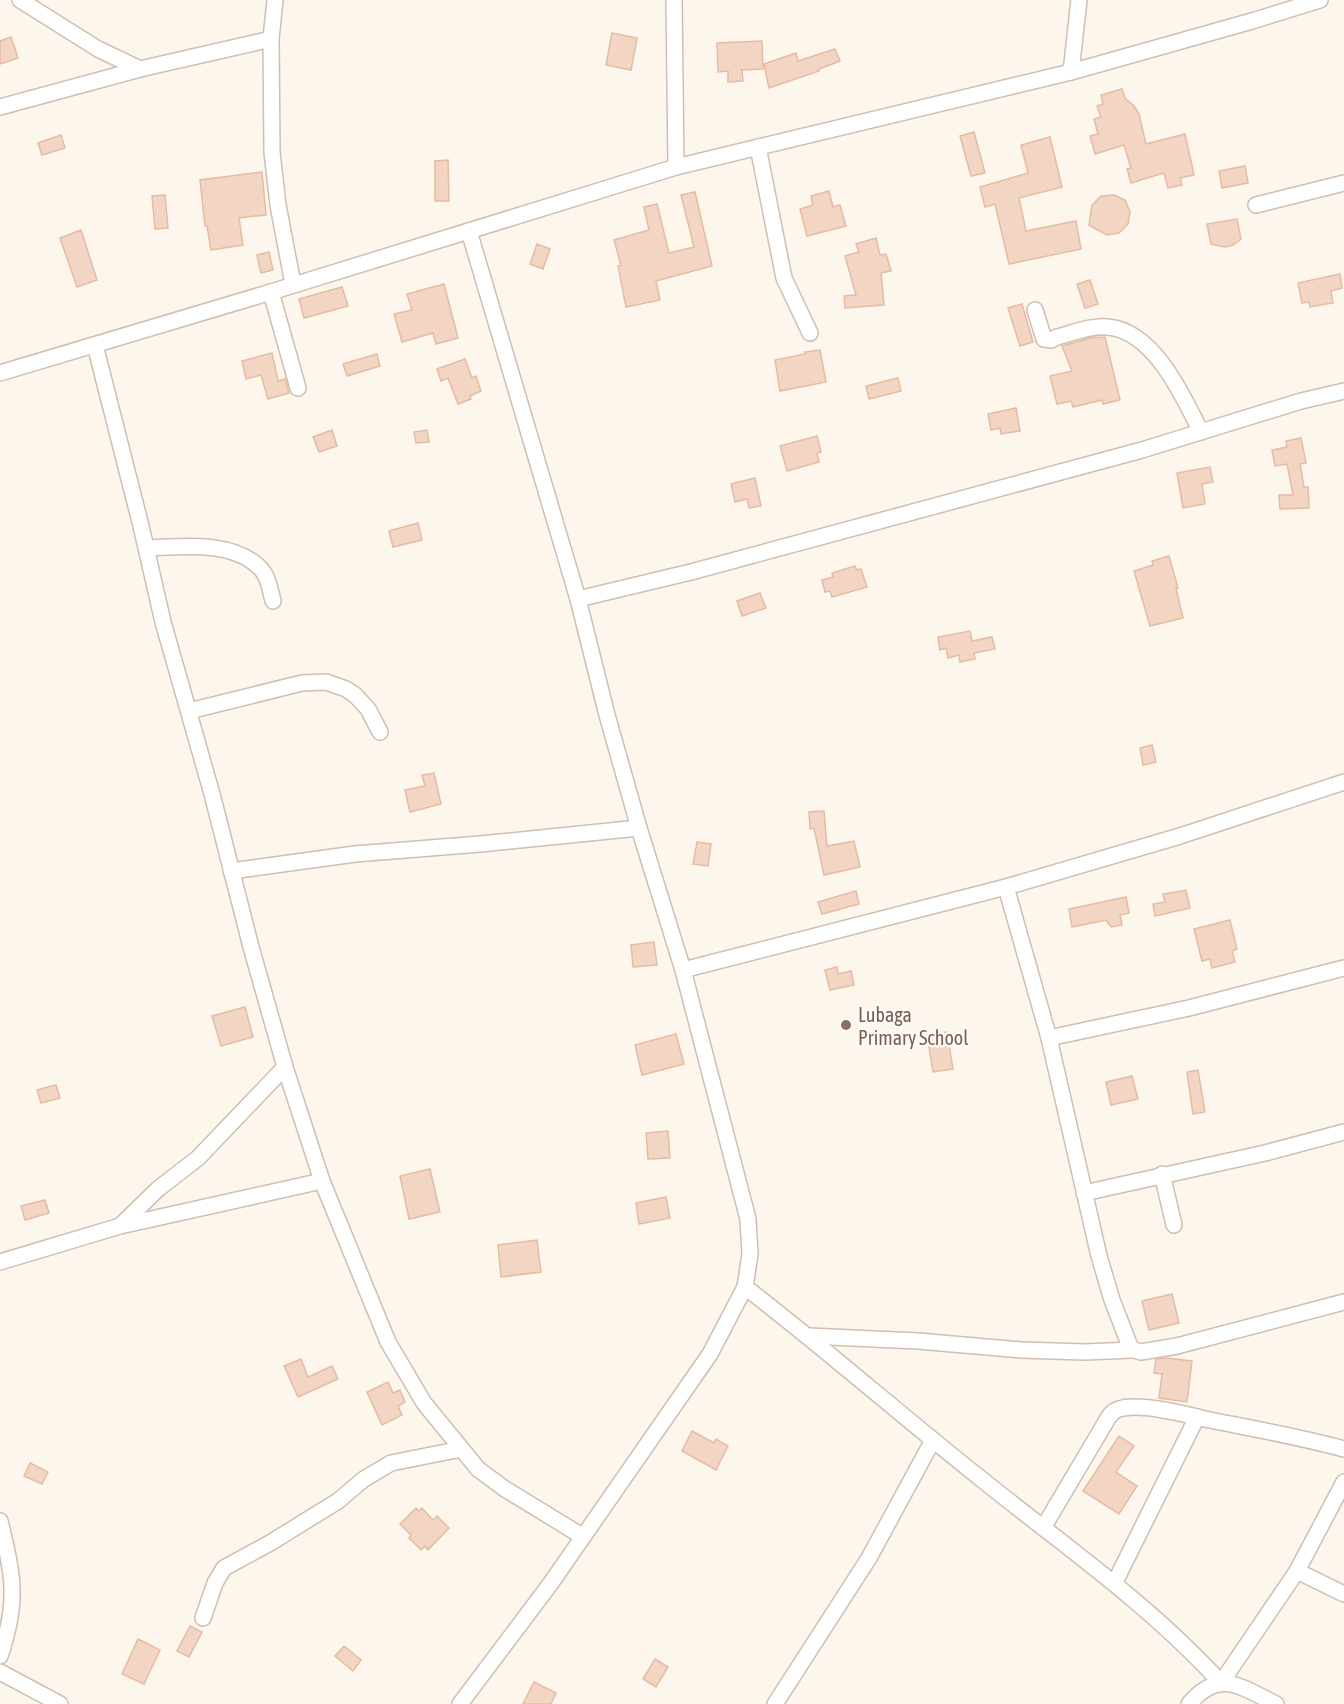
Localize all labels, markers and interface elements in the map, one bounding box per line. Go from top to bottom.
place label: Lubaga Primary School [858,1003,969,1049]
marker: Lubaga Primary School [839,1018,853,1032]

